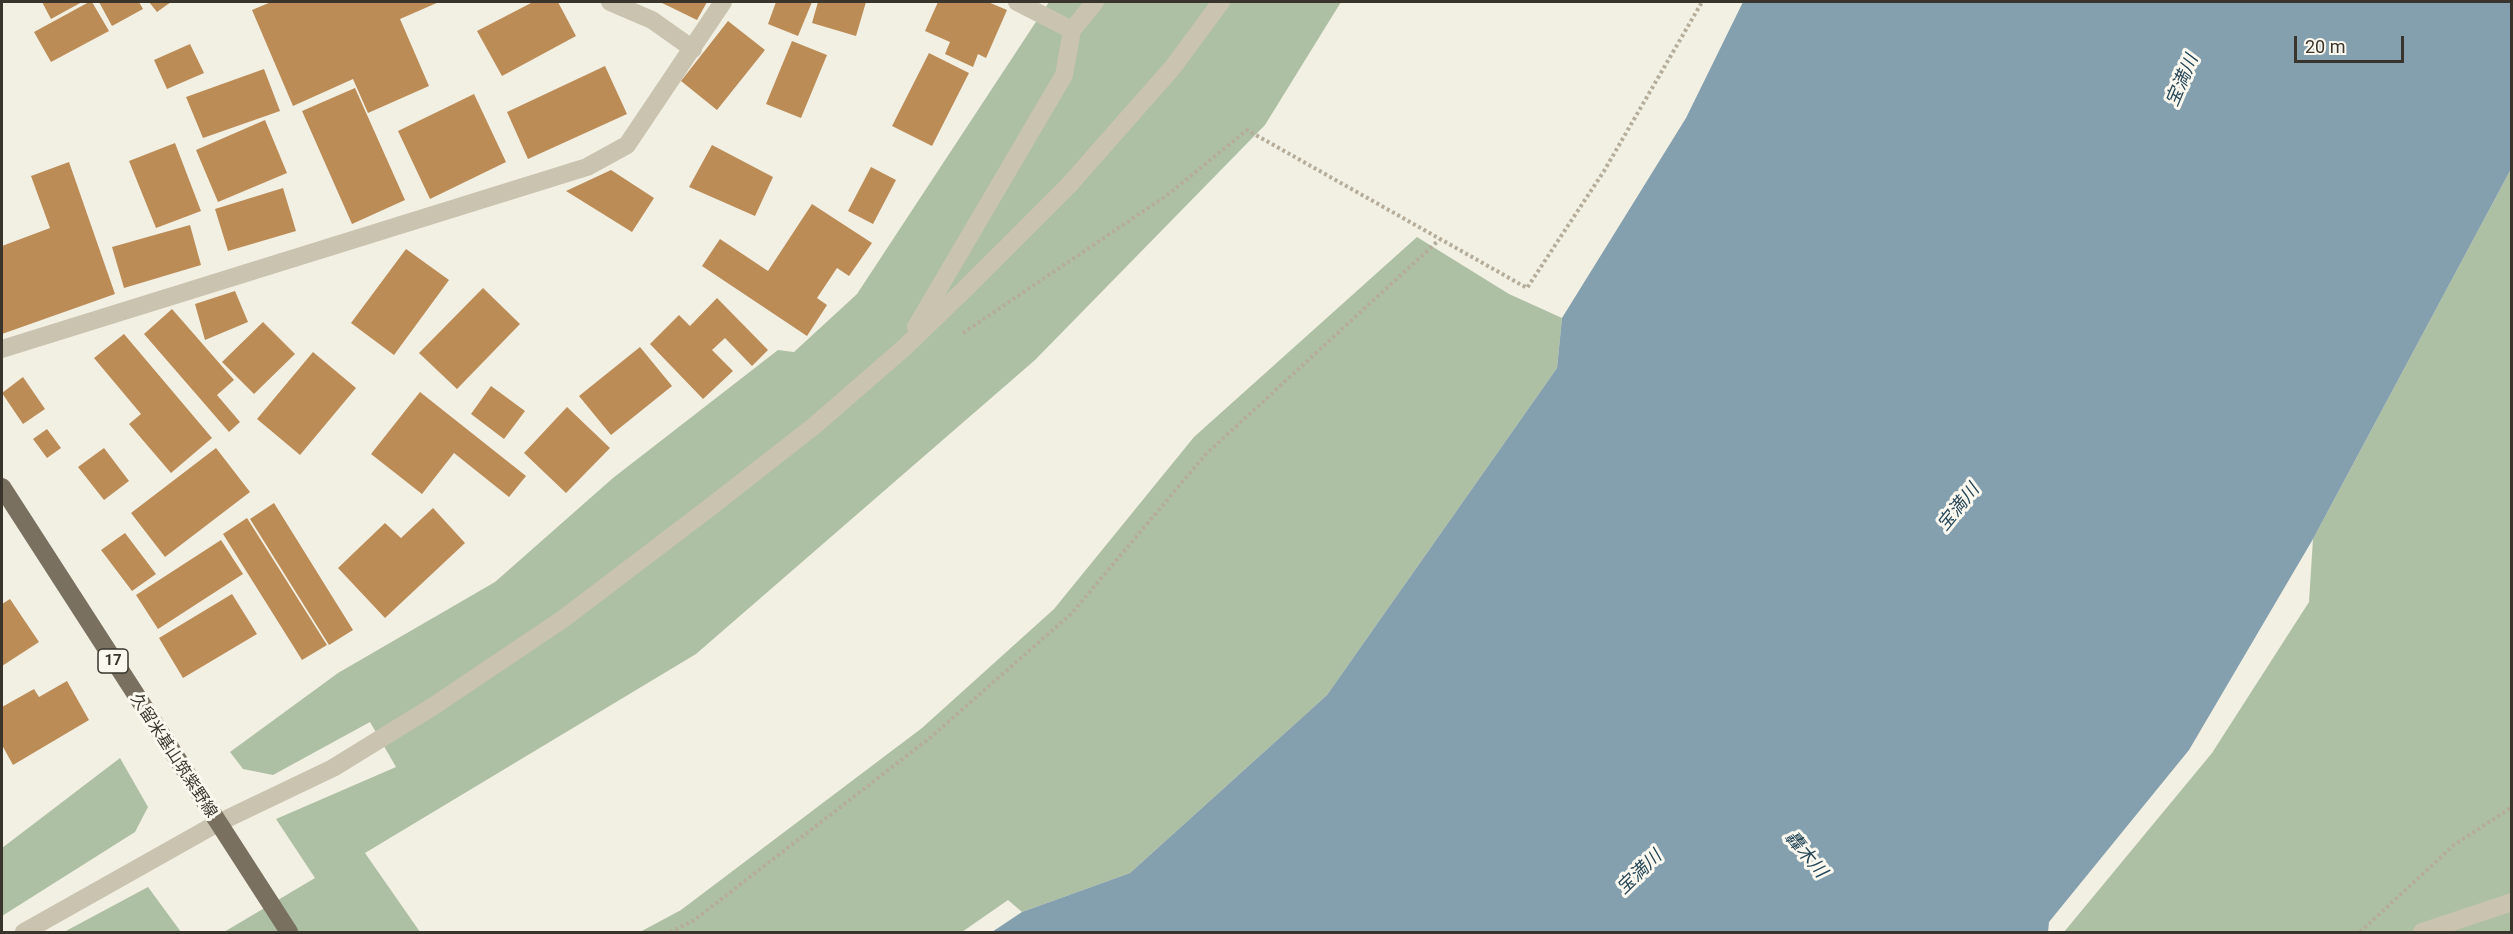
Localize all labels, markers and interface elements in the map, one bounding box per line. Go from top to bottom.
scale bar [2297,24,2406,62]
text: 20 m [2305,36,2345,57]
water label: 宝満川 [2163,52,2203,110]
water label: 宝満川 [1934,480,1984,536]
road number: 17 [98,649,128,673]
street label: 久留米基山筑紫野線 [126,690,220,822]
water label: 轟木川 [1779,827,1831,883]
water label: 宝満川 [1613,846,1667,900]

